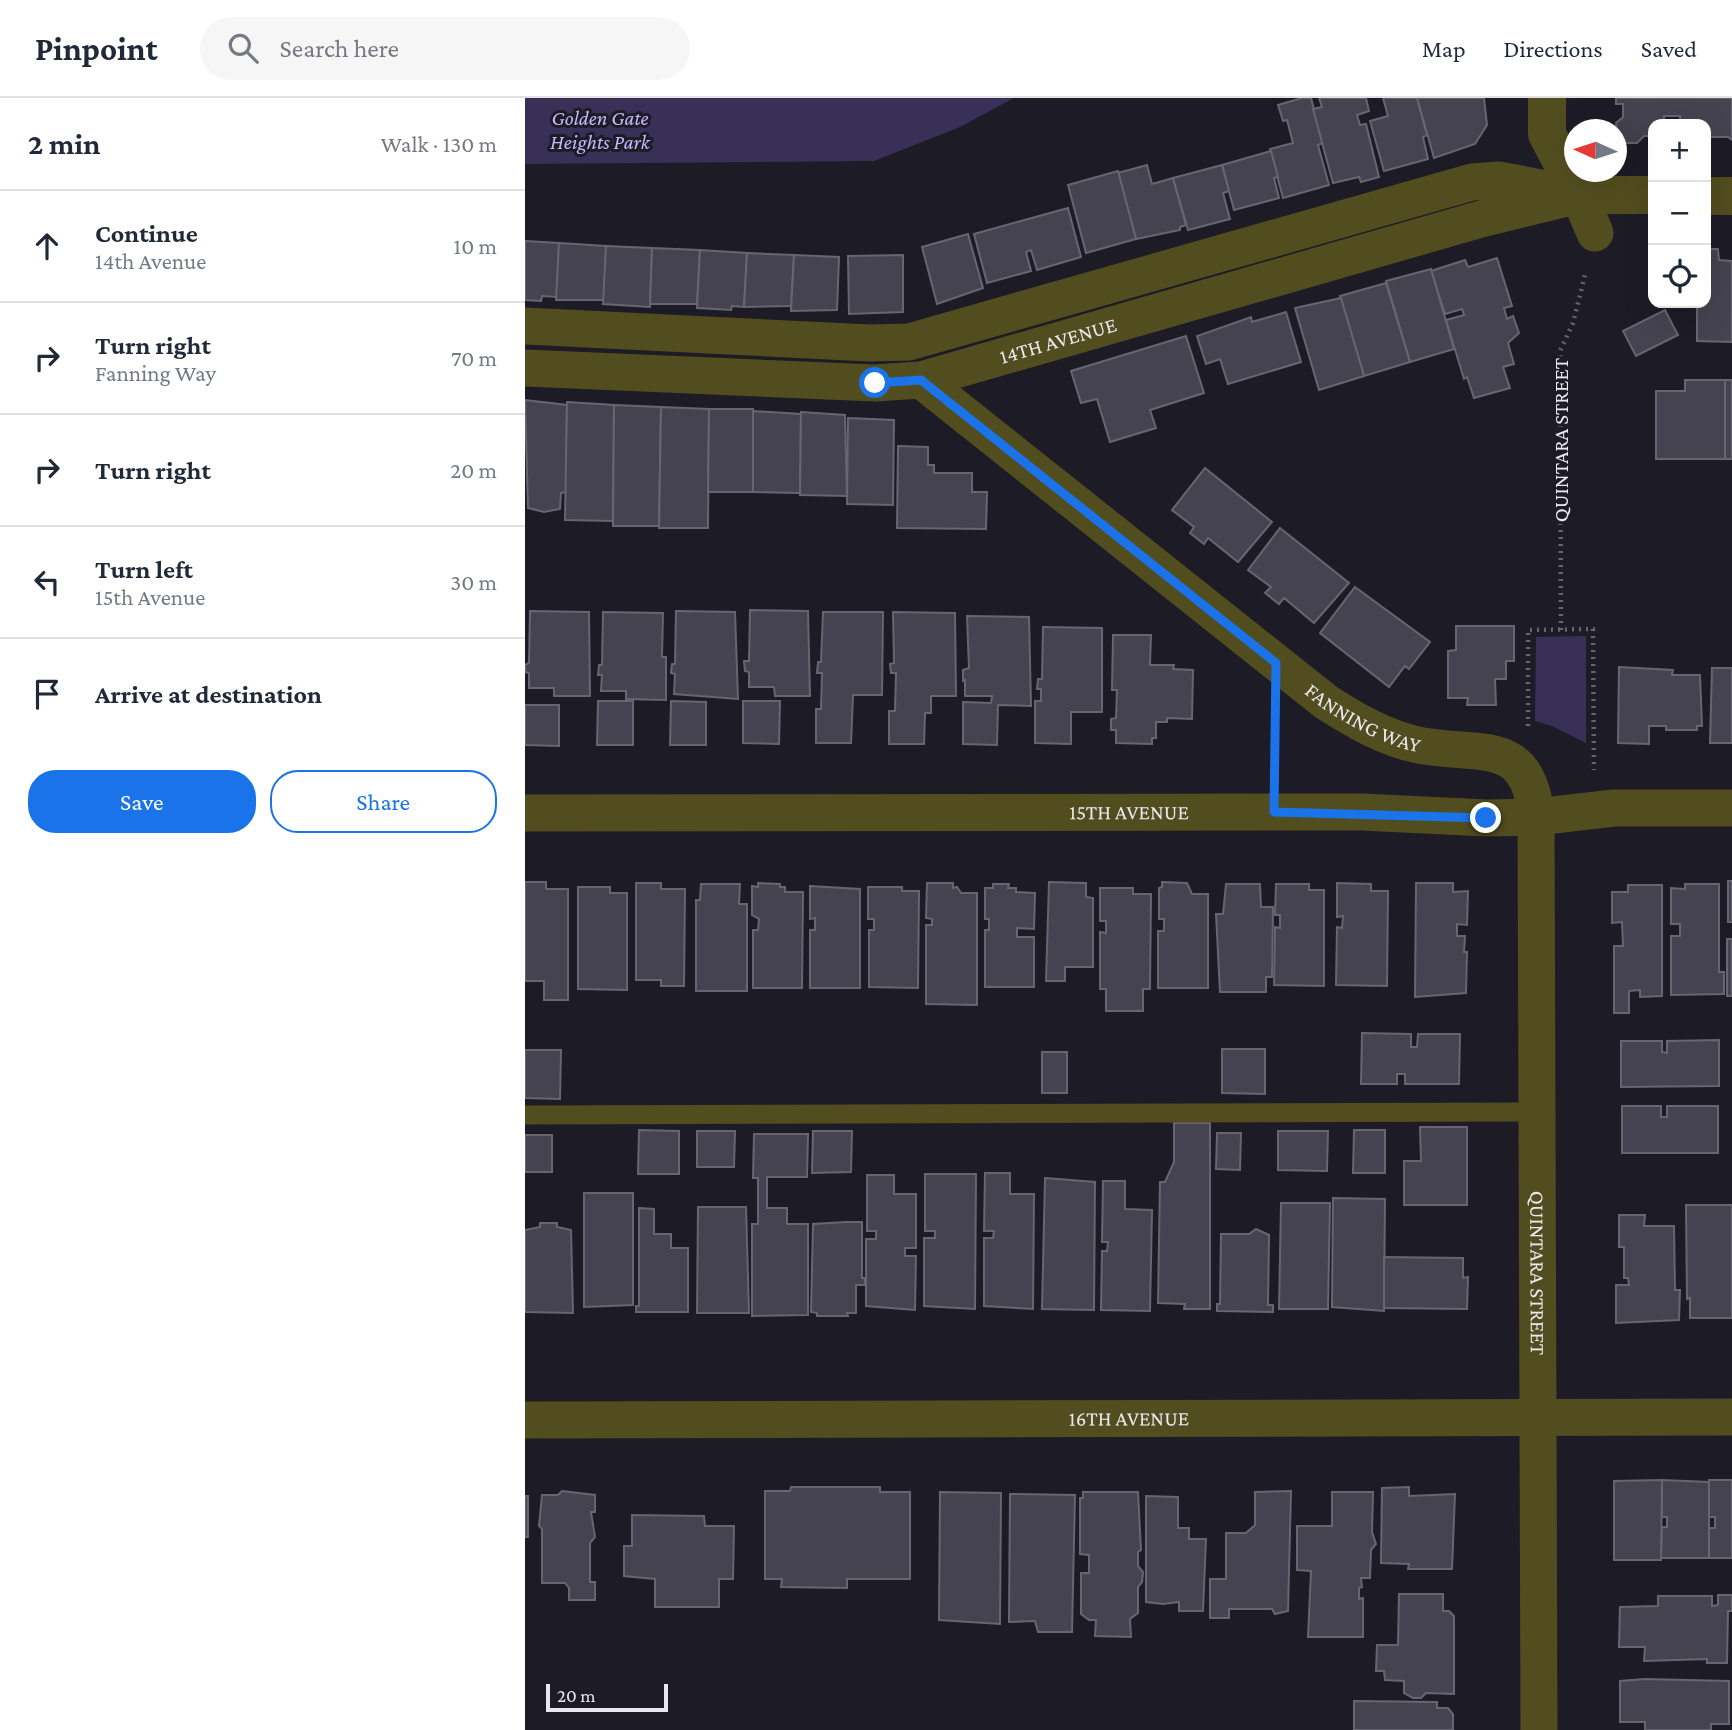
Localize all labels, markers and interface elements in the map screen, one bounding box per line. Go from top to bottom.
search box [200,17,690,80]
icon: search [224,29,262,67]
text: Pinpoint [35,30,158,67]
text: Search here [280,34,399,63]
text: Map [1422,35,1466,62]
text: Directions [1504,35,1603,62]
text: Saved [1641,35,1697,62]
park label: Golden Gate Heights Park [550,106,651,154]
north arrow [1564,119,1627,182]
map controls [1648,119,1711,308]
button: + [1648,119,1711,182]
text: 2 min [28,127,100,160]
text: Walk · 130 m [381,131,497,157]
button: − [1648,182,1711,245]
text: Continue [95,219,198,248]
icon: ahead [28,227,66,265]
text: 10 m [454,233,497,259]
button: locate [1648,245,1711,308]
text: 14th Avenue [95,248,206,274]
street label: 14TH AVENUE [997,312,1119,369]
text: Turn right [95,331,211,360]
icon: right [28,339,66,377]
text: 70 m [451,345,497,371]
street label: QUINTARA STREET [1549,357,1573,522]
text: Fanning Way [95,360,216,386]
route start [859,367,890,398]
icon: right [28,451,66,489]
text: Turn right [95,456,211,485]
text: 20 m [450,457,497,483]
text: Turn left [95,555,193,584]
icon: left [28,563,66,601]
text: 30 m [450,569,497,595]
text: 15th Avenue [95,584,205,610]
icon: arrive [28,675,66,713]
street label: FANNING WAY [1300,678,1424,757]
text: Arrive at destination [95,680,322,709]
button: Save [28,770,256,833]
button: Share [270,770,497,833]
street label: 15TH AVENUE [1069,800,1189,824]
route end [1470,802,1501,833]
street label: QUINTARA STREET [1525,1191,1550,1356]
street label: 16TH AVENUE [1069,1406,1189,1431]
scale bar [546,1681,669,1713]
text: 20 m [557,1685,596,1706]

